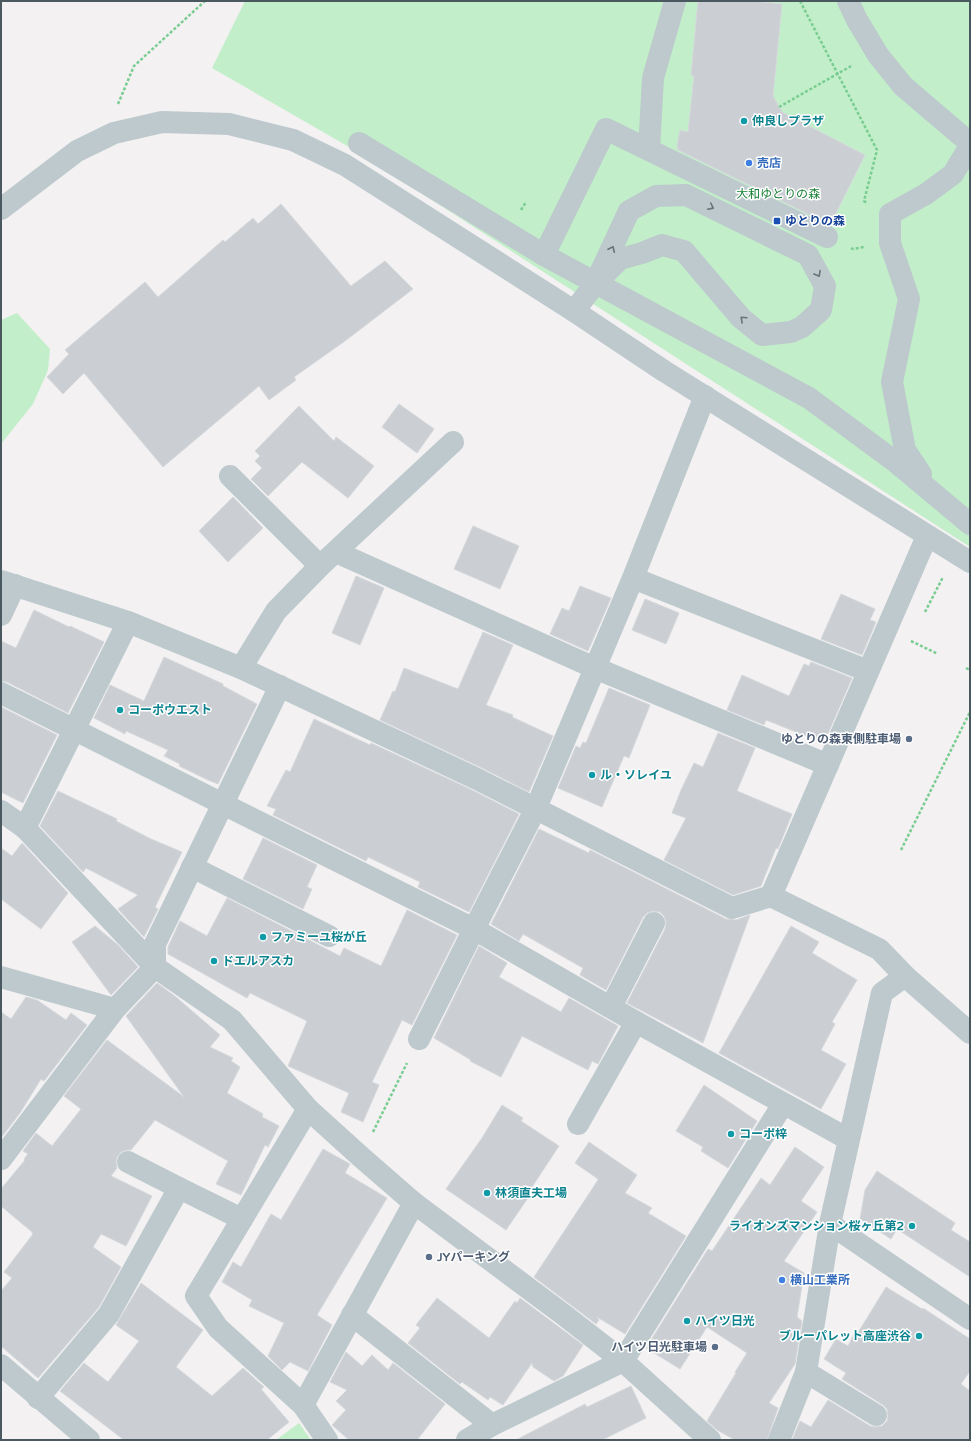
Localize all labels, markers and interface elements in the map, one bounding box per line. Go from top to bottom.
place label: 仲良しプラザ [752,114,824,128]
marker: 仲良しプラザ [739,116,749,126]
place label: 売店 [757,156,781,170]
marker: 売店 [744,158,754,168]
park label: 大和ゆとりの森 [736,187,820,201]
one-way arrow [707,202,714,210]
place label: ゆとりの森 [785,214,845,228]
marker: ゆとりの森 [772,216,782,226]
one-way arrow [607,245,615,253]
one-way arrow [814,270,821,277]
one-way arrow [740,317,747,324]
place label: コーポウエスト [128,703,212,717]
marker: コーポウエスト [115,705,125,715]
place label: ゆとりの森東側駐車場 [781,732,901,746]
marker: ゆとりの森東側駐車場 [904,734,914,744]
place label: ル・ソレイユ [600,768,672,782]
marker: ル・ソレイユ [587,770,597,780]
place label: ファミーユ桜が丘 [271,930,367,944]
marker: ファミーユ桜が丘 [258,932,268,942]
place label: ドエルアスカ [222,954,294,968]
marker: ドエルアスカ [209,956,219,966]
place label: コーポ梓 [739,1127,787,1141]
marker: コーポ梓 [726,1129,736,1139]
place label: 林須直夫工場 [495,1186,567,1200]
marker: 林須直夫工場 [482,1188,492,1198]
place label: ライオンズマンション桜ヶ丘第2 [729,1219,904,1233]
marker: ライオンズマンション桜ヶ丘第2 [907,1221,917,1231]
place label: JYパーキング [436,1250,510,1264]
marker: JYパーキング [424,1252,434,1262]
place label: 横山工業所 [790,1273,850,1287]
marker: 横山工業所 [777,1275,787,1285]
place label: ハイツ日光 [695,1314,755,1328]
marker: ハイツ日光 [682,1316,692,1326]
place label: ブルーパレット高座渋谷 [779,1329,911,1343]
marker: ブルーパレット高座渋谷 [914,1331,924,1341]
place label: ハイツ日光駐車場 [611,1340,707,1354]
marker: ハイツ日光駐車場 [710,1342,720,1352]

